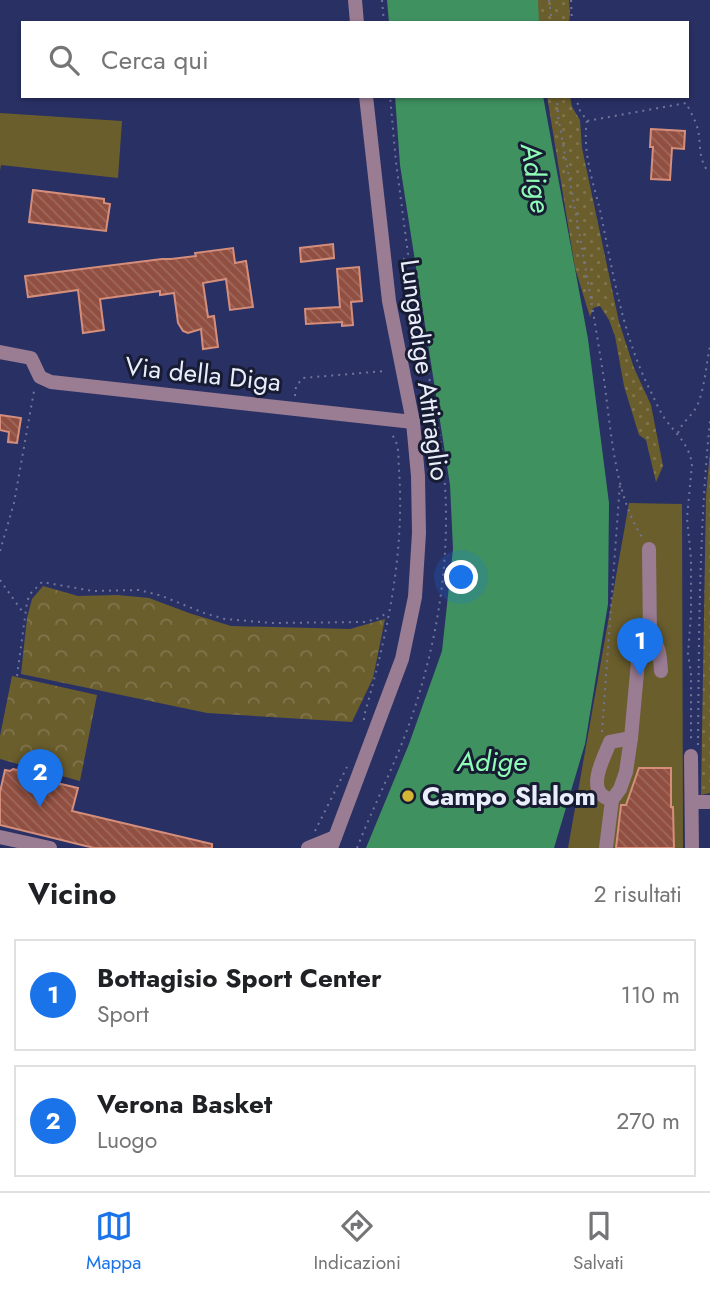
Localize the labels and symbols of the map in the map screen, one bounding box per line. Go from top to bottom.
water label: Adige [510,139,561,216]
street label: Lungadige Attiraglio [391,257,459,483]
street label: Via della Diga [123,347,283,401]
your location [444,560,478,594]
pin: 1 [617,618,663,676]
water label: Adige [456,741,527,782]
pin: 2 [17,749,63,807]
place label: Campo Slalom [422,777,596,815]
marker: Campo Slalom [400,788,416,804]

